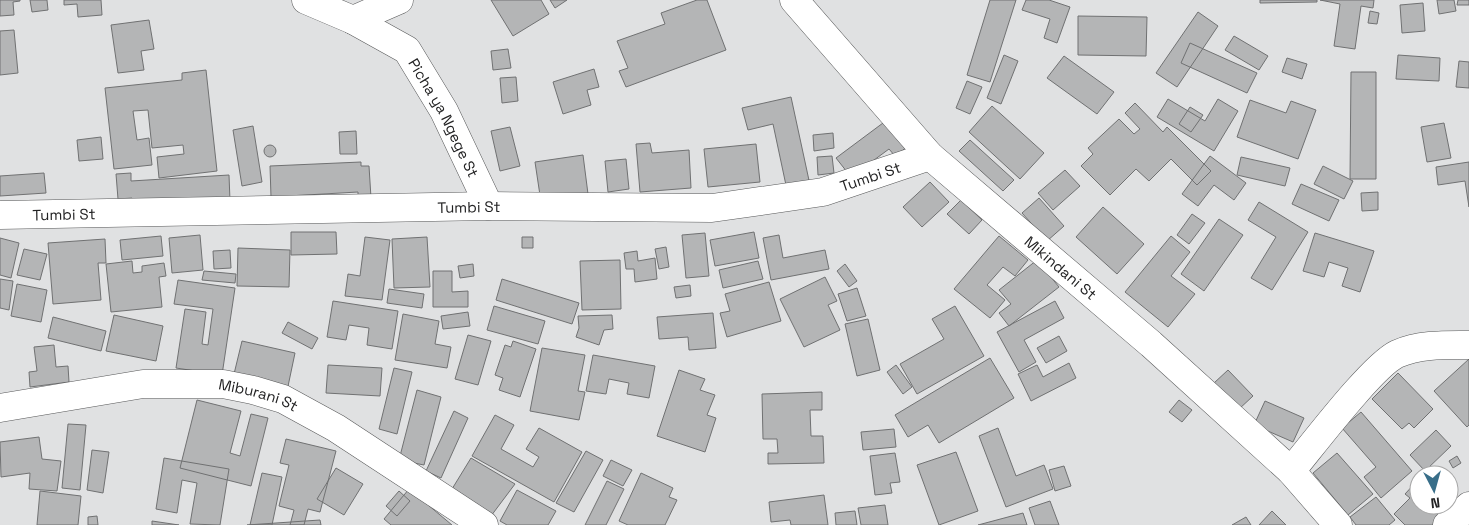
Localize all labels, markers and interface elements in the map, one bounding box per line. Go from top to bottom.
street label: Picha ya Ngege St [405,55,483,180]
street label: Tumbi St [837,157,903,195]
street label: Tumbi St [437,196,501,216]
street label: Tumbi St [32,204,96,224]
street label: Mikindani St [1021,231,1101,304]
street label: Miburani St [217,374,302,415]
north arrow [1409,465,1459,515]
text: N [1430,493,1441,512]

